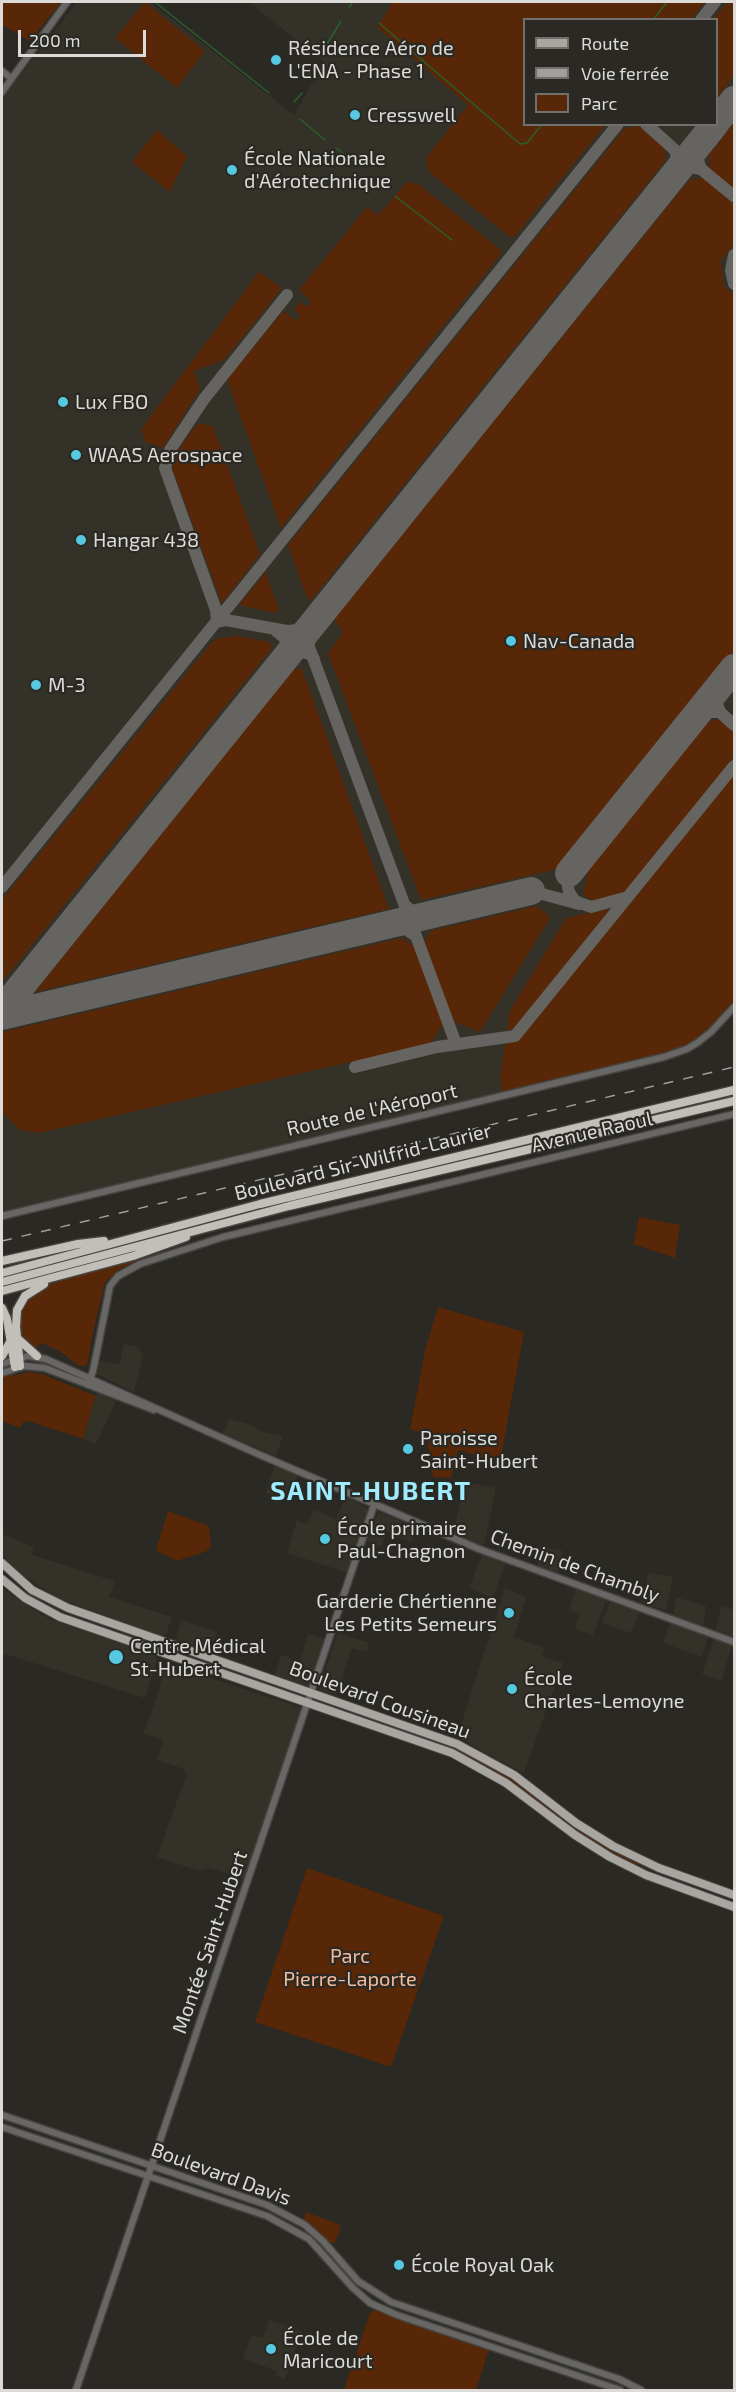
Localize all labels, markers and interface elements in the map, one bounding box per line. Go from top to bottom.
scale bar [21,18,148,56]
legend [523,18,718,126]
text: 200 m [29,29,81,51]
text: Route [581,32,629,54]
place label: Résidence Aéro de L'ENA - Phase 1 [288,36,454,83]
marker: Résidence Aéro de L'ENA - Phase 1 [269,53,283,67]
text: Voie ferrée [581,62,669,84]
text: Parc [581,92,617,114]
place label: Cresswell [367,103,456,127]
marker: Cresswell [348,108,362,122]
place label: École Nationale d'Aérotechnique [244,146,391,193]
marker: École Nationale d'Aérotechnique [225,163,239,177]
place label: Lux FBO [75,390,148,414]
marker: Lux FBO [56,395,70,409]
place label: WAAS Aerospace [88,443,242,467]
marker: WAAS Aerospace [69,448,83,462]
place label: Hangar 438 [93,528,199,552]
marker: Hangar 438 [74,533,88,547]
place label: Nav-Canada [523,629,635,653]
marker: Nav-Canada [504,634,518,648]
place label: M-3 [48,673,86,697]
marker: M-3 [29,678,43,692]
street label: Route de l'Aéroport [284,1079,460,1141]
street label: Avenue Raoul [529,1106,655,1158]
street label: Boulevard Sir-Wilfrid-Laurier [232,1118,494,1206]
place label: Paroisse Saint-Hubert [420,1426,538,1473]
marker: Paroisse Saint-Hubert [401,1442,415,1456]
district label: SAINT-HUBERT [270,1475,472,1507]
place label: École primaire Paul-Chagnon [337,1516,467,1563]
street label: Chemin de Chambly [487,1524,663,1608]
marker: École primaire Paul-Chagnon [318,1532,332,1546]
place label: Garderie Chértienne Les Petits Semeurs [316,1589,497,1636]
marker: Garderie Chértienne Les Petits Semeurs [502,1606,516,1620]
place label: Centre Médical St-Hubert [130,1634,266,1681]
marker: Centre Médical St-Hubert [107,1648,125,1666]
street label: Boulevard Cousineau [286,1656,474,1744]
place label: École Charles-Lemoyne [524,1666,685,1713]
marker: École Charles-Lemoyne [505,1682,519,1696]
street label: Montée Saint-Hubert [167,1847,253,2037]
park label: Parc Pierre-Laporte [283,1944,417,1991]
street label: Boulevard Davis [148,2138,294,2210]
place label: École Royal Oak [411,2253,554,2277]
marker: École Royal Oak [392,2258,406,2272]
place label: École de Maricourt [283,2326,373,2373]
marker: École de Maricourt [264,2342,278,2356]

